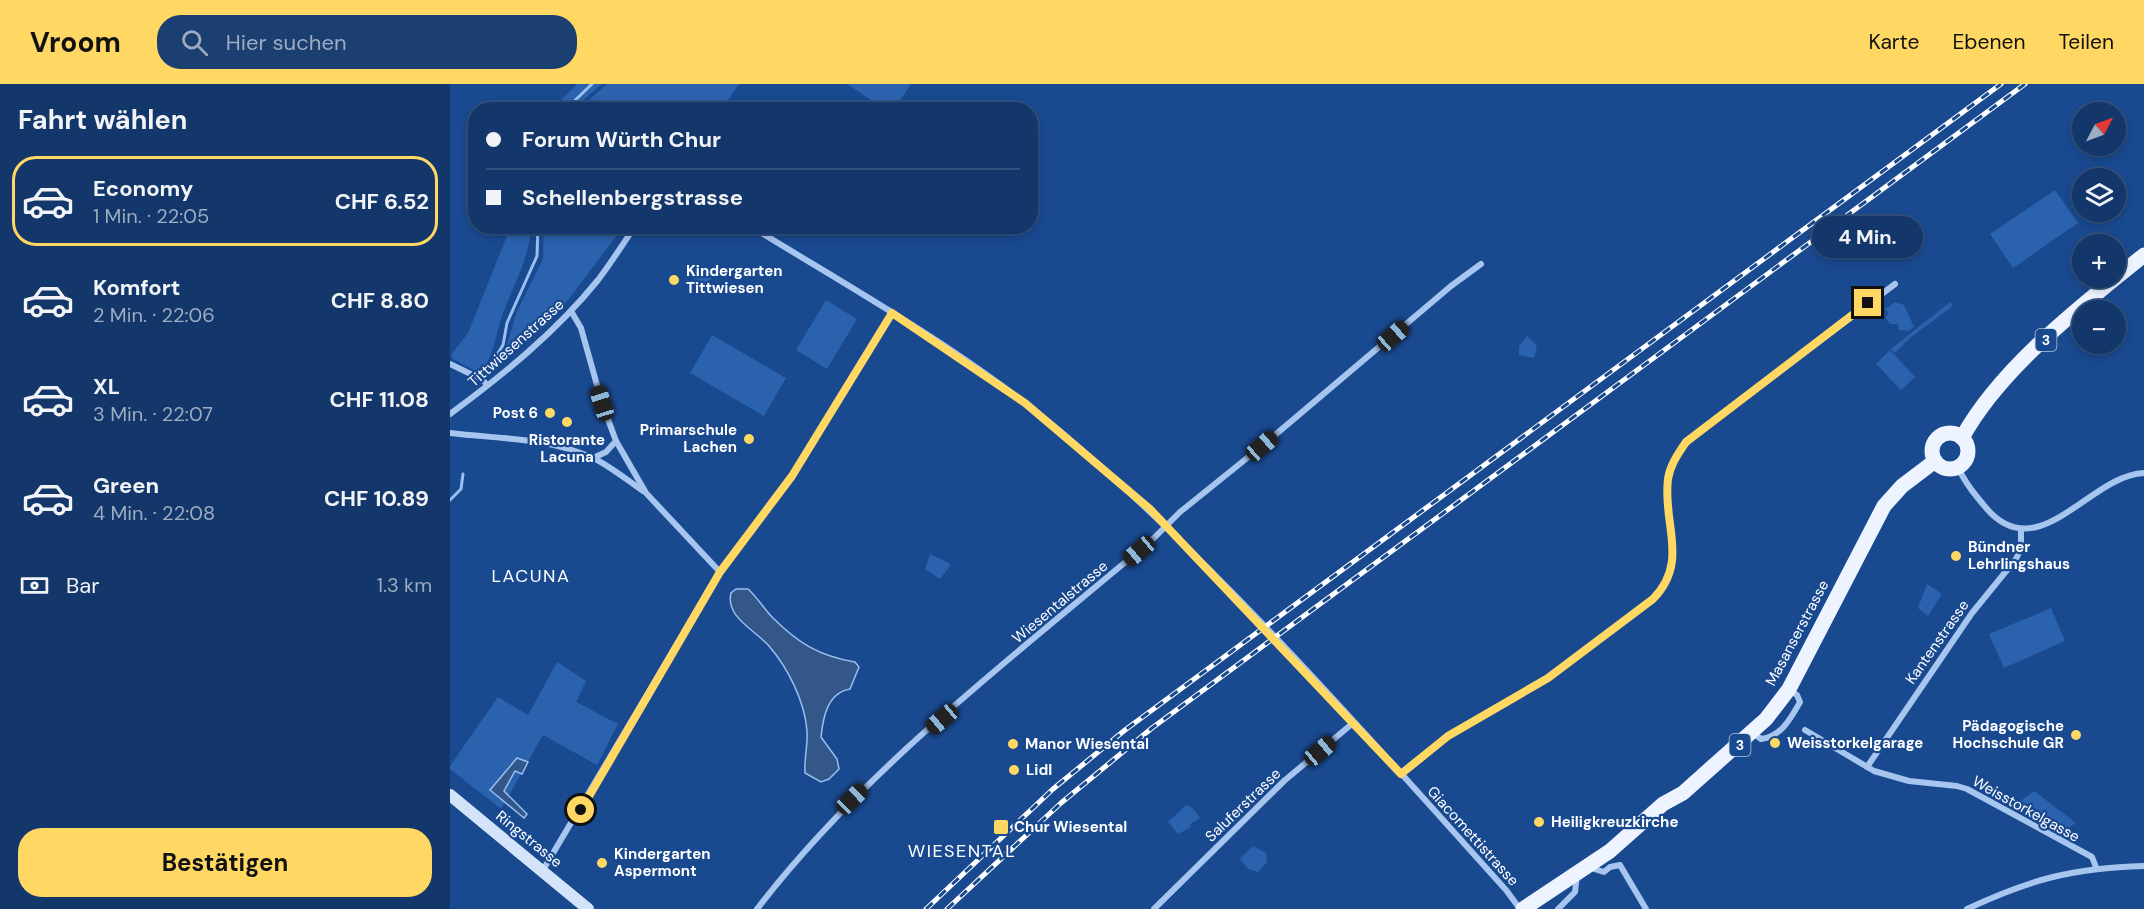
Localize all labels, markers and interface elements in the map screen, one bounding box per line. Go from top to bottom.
search box [157,15,577,69]
text: Vroom [30,24,121,61]
icon: search [178,26,211,59]
text: Hier suchen [226,28,347,57]
text: Karte [1869,28,1919,56]
text: Ebenen [1952,28,2025,56]
text: Teilen [2058,28,2114,56]
text: Fahrt wählen [18,102,188,137]
north arrow [2072,102,2126,156]
map controls [2072,102,2126,354]
text: Forum Würth Chur [522,125,721,154]
button: layers [2072,168,2126,222]
icon: car [21,174,75,228]
text: Economy [93,174,193,203]
text: Schellenbergstrasse [522,183,743,212]
text: CHF 6.52 [335,187,429,216]
text: 1 Min. · 22:05 [93,203,209,229]
callout: 4 Min. [1812,216,1924,258]
text: 4 Min. [1838,224,1897,250]
button: + [2072,234,2126,288]
place label: Kindergarten Tittwiesen [686,261,782,298]
icon: car [21,273,75,327]
text: Komfort [93,273,180,302]
marker: Kindergarten Tittwiesen [667,273,681,287]
text: CHF 8.80 [331,286,429,315]
route end [1854,289,1881,316]
street label: Tittwiesenstrasse [464,295,568,391]
button: − [2072,300,2126,354]
text: 2 Min. · 22:06 [93,302,215,328]
car [1374,317,1412,355]
road number: 3 [2036,329,2056,351]
icon: car [21,372,75,426]
text: XL [93,372,120,401]
car [588,383,616,423]
text: CHF 11.08 [330,385,429,414]
text: 3 Min. · 22:07 [93,401,213,427]
place label: Post 6 [493,403,538,423]
marker: Post 6 [543,406,557,420]
marker: Ristorante Lacuna [560,415,574,429]
place label: Primarschule Lachen [640,420,737,457]
car [1243,427,1281,465]
place label: Ristorante Lacuna [529,430,605,467]
marker: Primarschule Lachen [742,432,756,446]
icon: car [21,471,75,525]
text: Green [93,471,159,500]
text: CHF 10.89 [324,484,429,513]
text: 4 Min. · 22:08 [93,500,215,526]
car [1119,533,1159,569]
place label: Bündner Lehrlingshaus [1968,537,2070,574]
marker: Bündner Lehrlingshaus [1949,549,1963,563]
street label: Wiesentalstrasse [1008,556,1112,648]
district label: LACUNA [492,564,570,588]
icon: cash [18,569,51,602]
text: Bar [66,571,99,600]
text: 1.3 km [377,572,432,598]
street label: Masanserstrasse [1761,577,1833,689]
street label: Kantenstrasse [1901,596,1973,688]
car [922,701,962,737]
place label: Pädagogische Hochschule GR [1952,716,2064,753]
marker: Pädagogische Hochschule GR [2069,728,2083,742]
car [1300,733,1340,769]
place label: Weisstorkelgarage [1787,733,1923,753]
place label: Manor Wiesental [1025,734,1149,754]
road number: 3 [1730,734,1750,756]
marker: Weisstorkelgarage [1768,736,1782,750]
marker: Manor Wiesental [1006,737,1020,751]
place label: Lidl [1026,760,1052,780]
marker: Lidl [1007,763,1021,777]
street label: Saluferstrasse [1201,764,1285,846]
street label: Weisstorkelgasse [1969,771,2083,847]
car [833,780,871,818]
street label: Giacomettistrasse [1423,782,1523,890]
route start [567,796,594,823]
street label: Ringstrasse [492,806,566,872]
place label: Heiligkreuzkirche [1551,812,1678,832]
marker: Heiligkreuzkirche [1532,815,1546,829]
place label: Chur Wiesental [1014,817,1127,837]
marker: Chur Wiesental [992,818,1010,836]
button: Bestätigen [18,828,432,897]
district label: WIESENTAL [908,839,1016,863]
place label: Kindergarten Aspermont [614,844,710,881]
marker: Kindergarten Aspermont [595,856,609,870]

